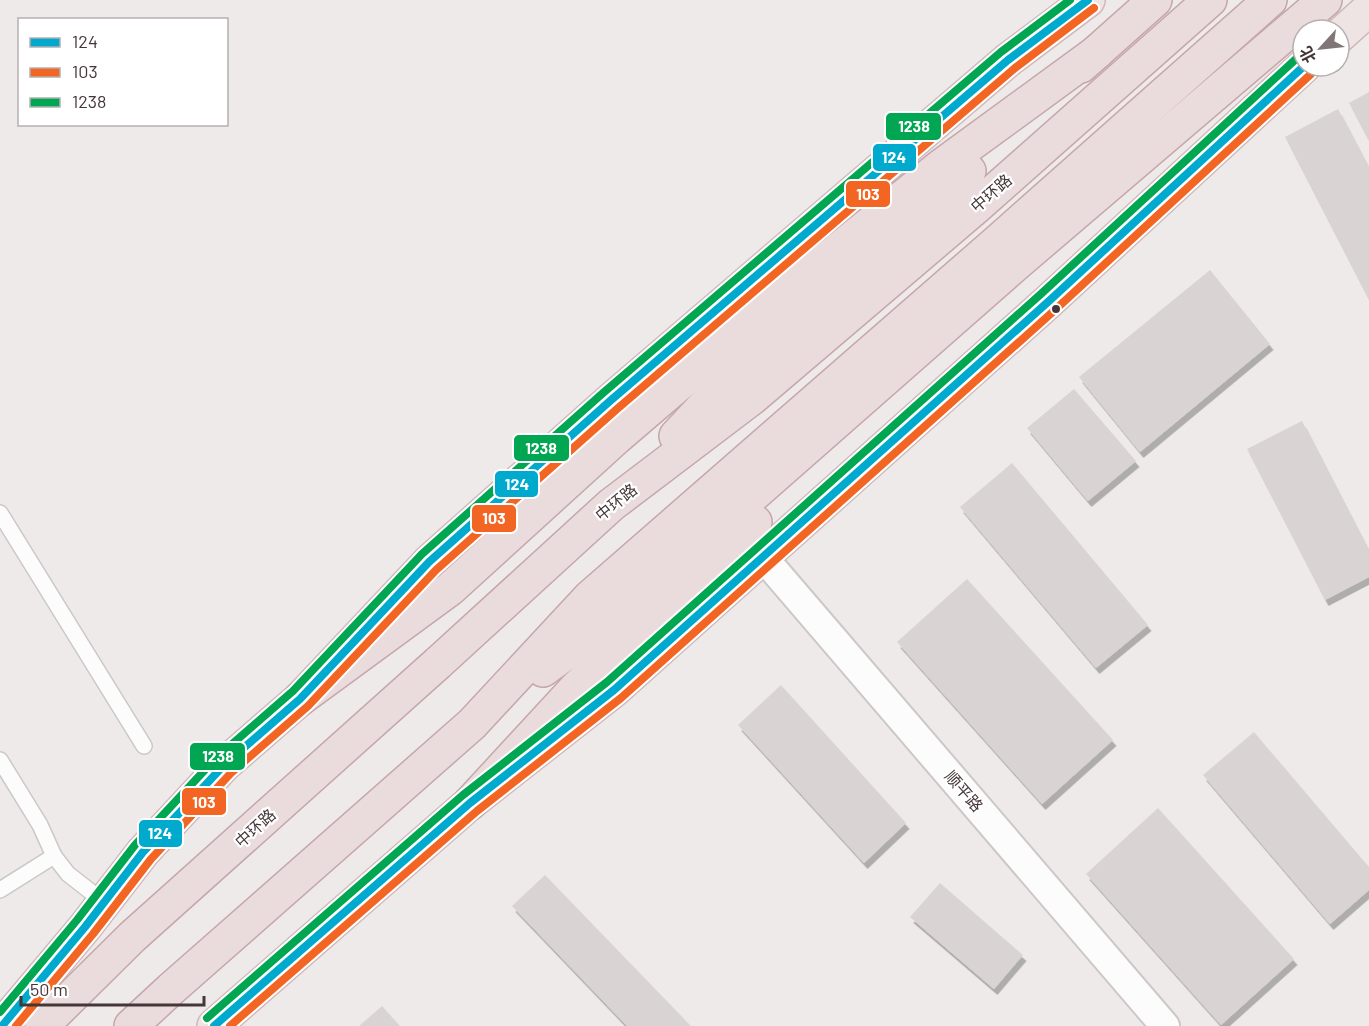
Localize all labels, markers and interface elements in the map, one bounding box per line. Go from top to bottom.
legend [18,18,228,126]
north arrow [1291,18,1351,78]
text: 124 [72,30,98,52]
text: 北 [1295,44,1319,66]
text: 103 [72,60,98,82]
text: 1238 [72,90,107,112]
line badge: 1238 [885,112,942,141]
text: 1238 [898,116,930,135]
line badge: 124 [872,143,917,172]
text: 124 [882,147,906,166]
street label: 中环路 [966,170,1015,216]
line badge: 103 [845,180,891,208]
text: 103 [856,184,880,203]
unlabelled marker [1050,303,1062,315]
line badge: 1238 [513,434,570,462]
text: 1238 [525,438,557,457]
line badge: 124 [494,470,539,498]
text: 124 [505,474,529,493]
street label: 中环路 [591,479,640,524]
line badge: 103 [471,504,517,533]
text: 103 [482,508,506,527]
line badge: 1238 [189,742,246,771]
text: 1238 [202,746,234,765]
street label: 顺平路 [941,766,987,815]
line badge: 103 [181,787,227,816]
text: 103 [192,792,216,811]
street label: 中环路 [230,805,279,851]
line badge: 124 [138,819,183,848]
text: 124 [148,823,172,842]
scale bar [21,969,204,1007]
text: 50 m [30,978,68,1000]

